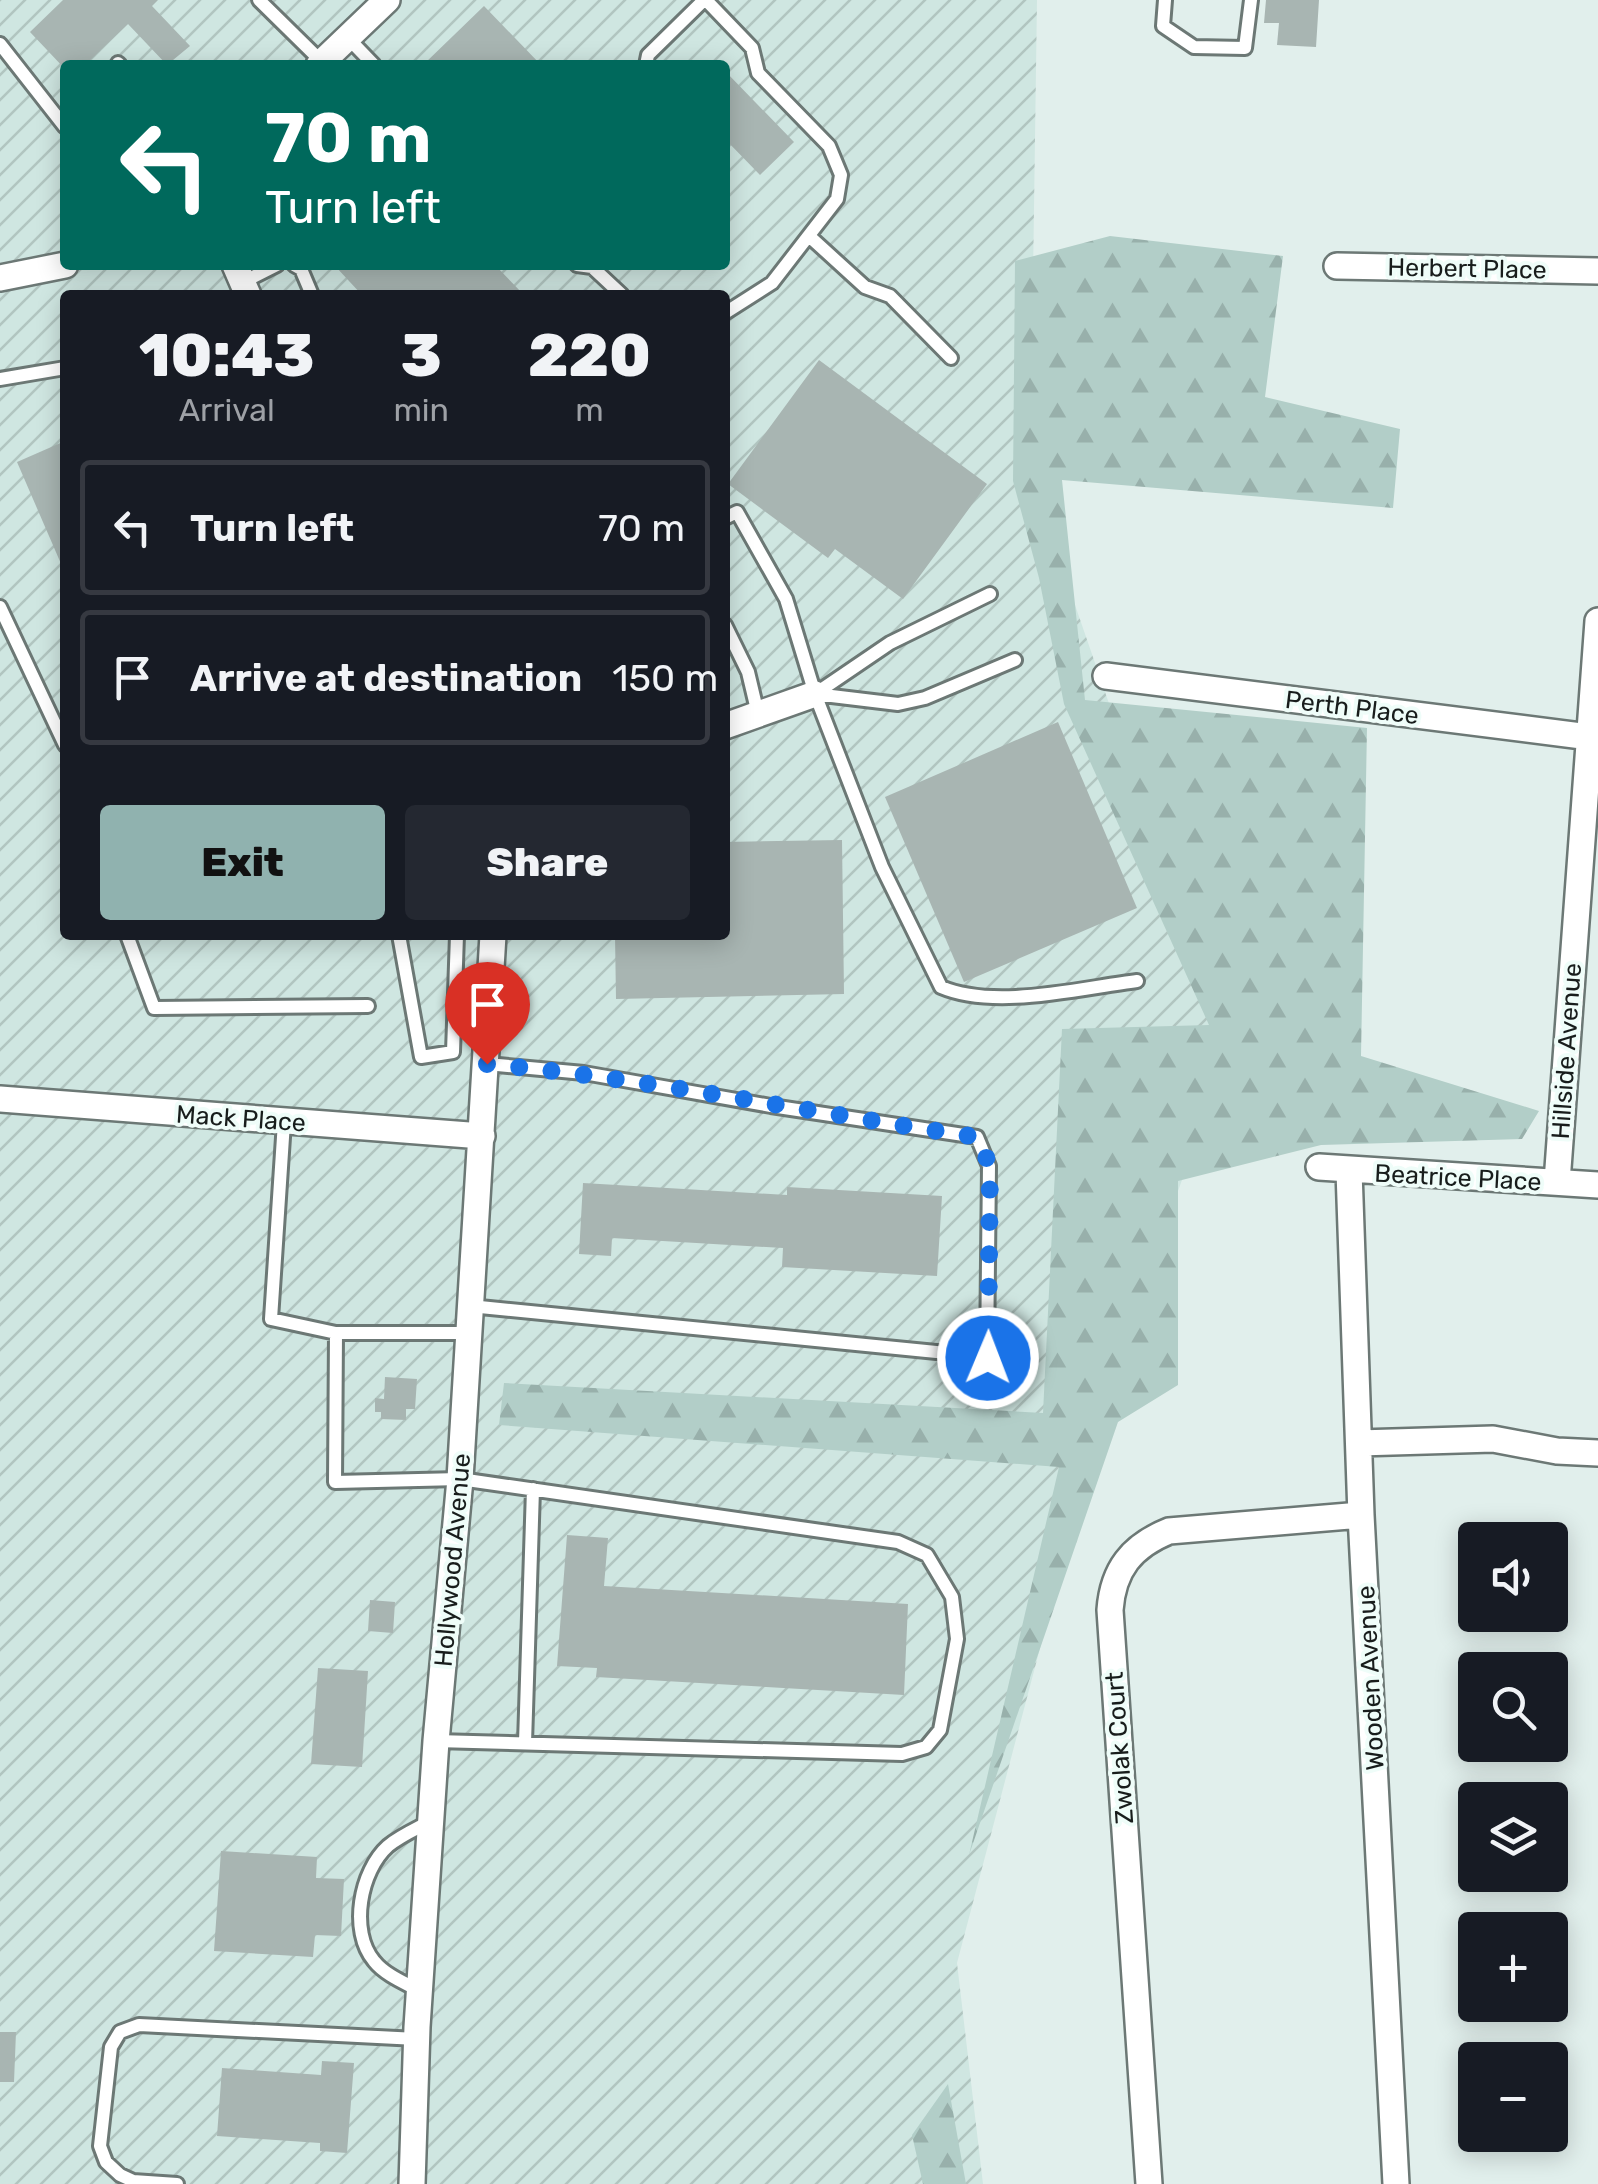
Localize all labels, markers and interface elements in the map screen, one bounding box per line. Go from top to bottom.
text: 70 m [265,97,432,180]
icon: left [100,100,230,230]
text: Turn left [265,181,441,234]
street label: Herbert Place [1387,253,1547,284]
text: 10:43 [139,320,314,391]
text: 3 [401,320,442,391]
text: 220 [528,320,651,391]
text: Arrival [179,391,275,429]
text: min [393,391,449,429]
text: m [575,391,604,429]
icon: left [105,500,160,555]
text: Turn left [190,505,354,551]
text: 70 m [598,505,685,551]
icon: arrive [105,650,160,705]
text: Arrive at destination [190,655,582,701]
text: 150 m [612,655,718,701]
street label: Perth Place [1284,685,1420,730]
button: Exit [100,805,385,920]
button: Share [405,805,690,920]
pin [445,962,530,1065]
street label: Hillside Avenue [1546,962,1587,1140]
icon: arrive [460,977,515,1032]
street label: Mack Place [175,1100,307,1137]
street label: Beatrice Place [1374,1159,1542,1196]
position arrow [936,1306,1040,1410]
street label: Hollywood Avenue [429,1452,476,1668]
map controls [1458,1522,1568,2152]
button: sound [1458,1522,1568,1632]
street label: Wooden Avenue [1351,1585,1390,1771]
button: search [1458,1652,1568,1762]
street label: Zwolak Court [1100,1671,1139,1825]
button: layers [1458,1782,1568,1892]
button: + [1458,1912,1568,2022]
button: − [1458,2042,1568,2152]

